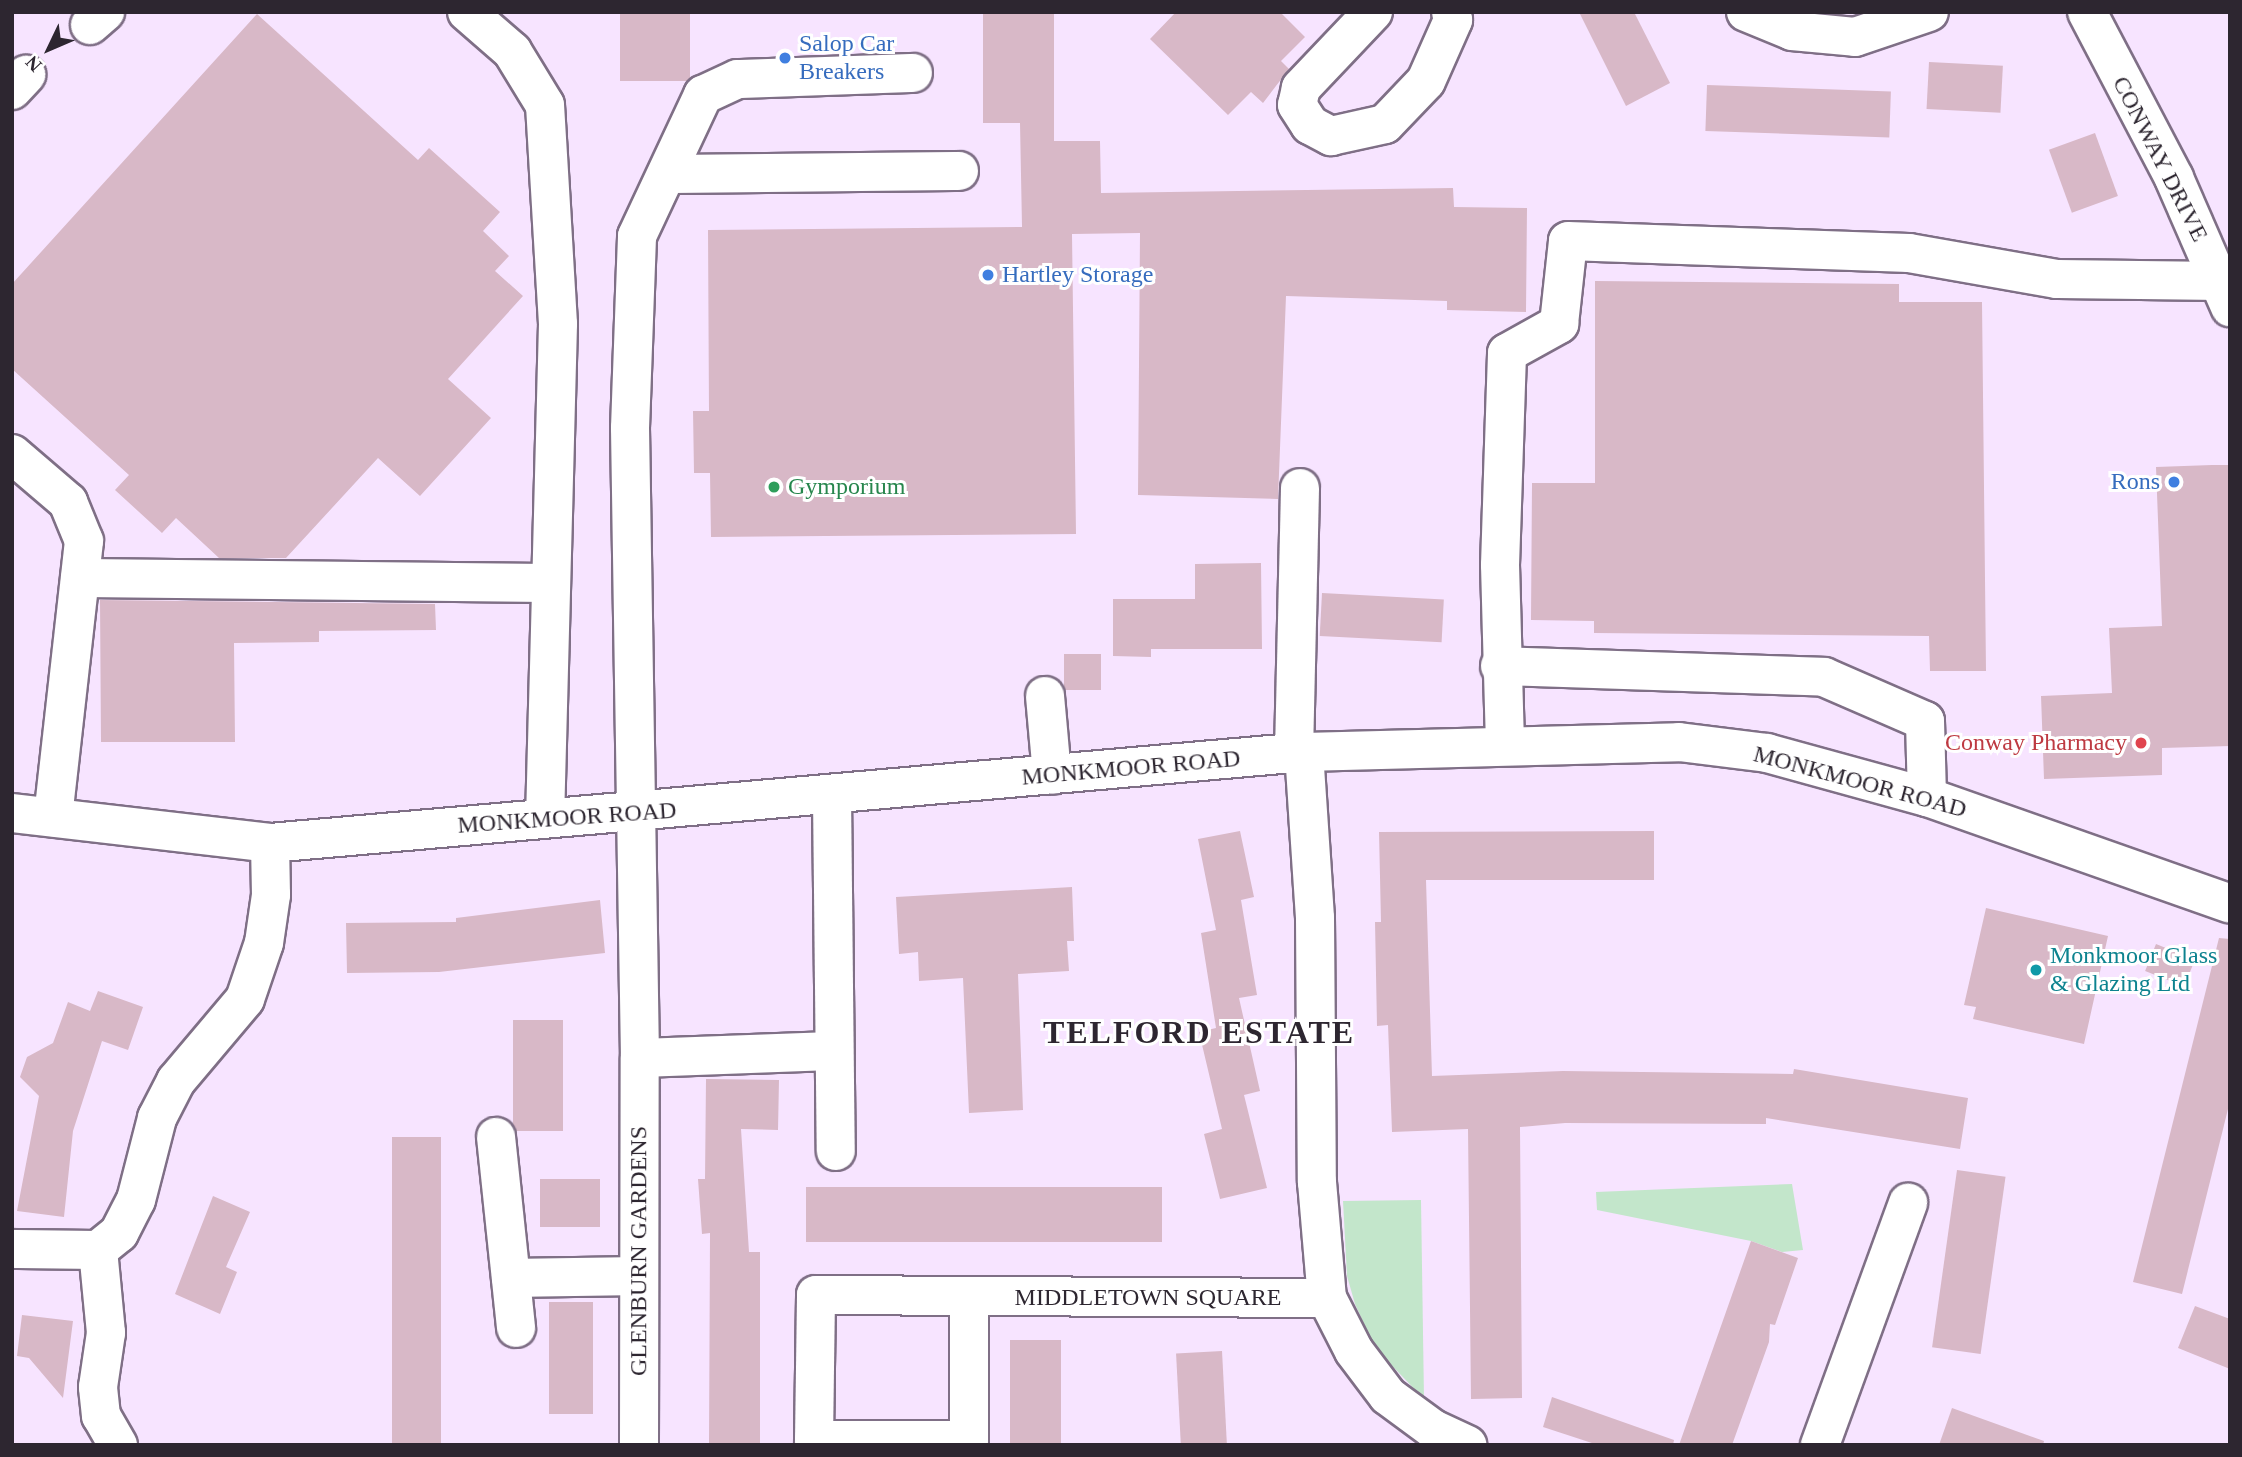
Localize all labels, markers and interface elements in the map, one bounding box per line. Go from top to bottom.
north arrow [14,14,84,84]
place label: Salop Car Breakers [799,30,894,86]
marker: Salop Car Breakers [777,50,793,66]
text: N [21,52,46,76]
street label: CONWAY DRIVE [2106,71,2214,247]
place label: Hartley Storage [1002,261,1153,289]
marker: Hartley Storage [980,267,996,283]
place label: Rons [2111,468,2160,496]
place label: Gymporium [788,473,905,501]
marker: Rons [2166,474,2182,490]
marker: Gymporium [766,479,782,495]
place label: Conway Pharmacy [1945,729,2127,757]
marker: Conway Pharmacy [2133,735,2149,751]
street label: MONKMOOR ROAD [1750,740,1970,824]
street label: MONKMOOR ROAD [1020,744,1242,792]
street label: MONKMOOR ROAD [457,796,677,840]
place label: Monkmoor Glass & Glazing Ltd [2050,942,2217,998]
marker: Monkmoor Glass & Glazing Ltd [2028,962,2044,978]
district label: TELFORD ESTATE [1045,1013,1353,1051]
street label: GLENBURN GARDENS [625,1126,653,1376]
street label: MIDDLETOWN SQUARE [1015,1284,1281,1312]

